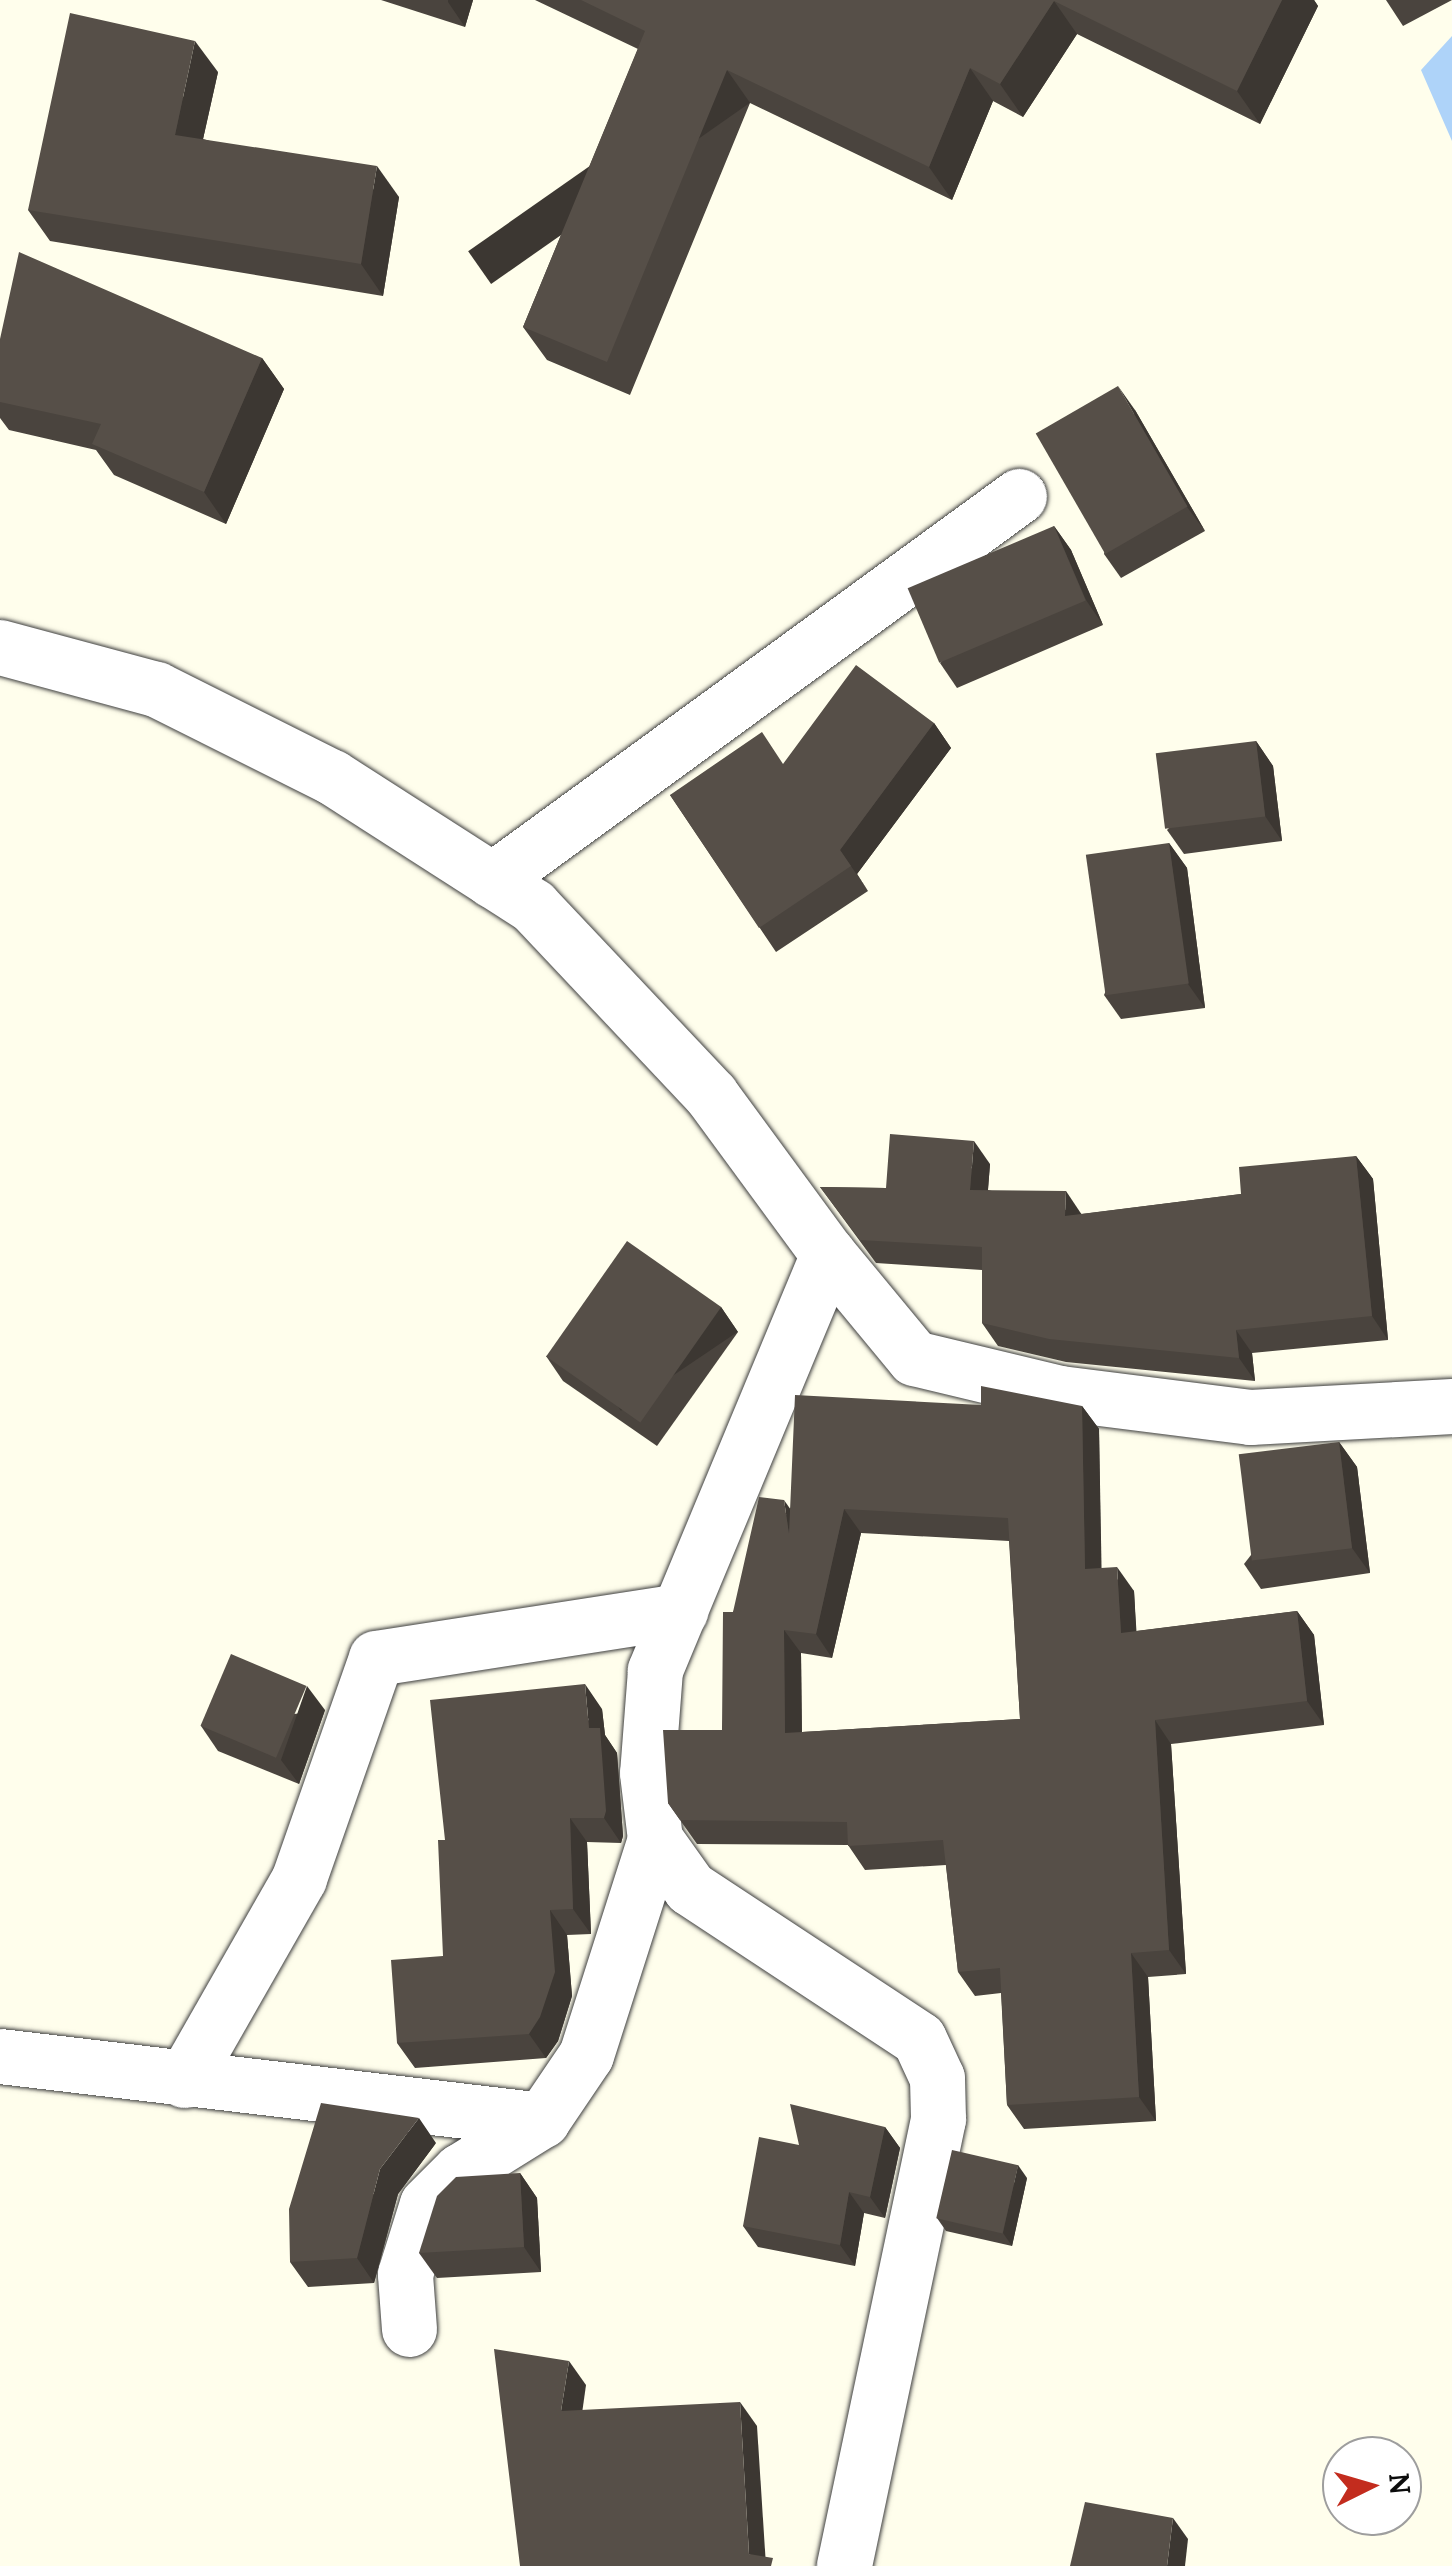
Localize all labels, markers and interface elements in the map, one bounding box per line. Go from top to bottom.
north arrow [1322,2436,1422,2536]
text: N [1381,2471,1419,2496]

